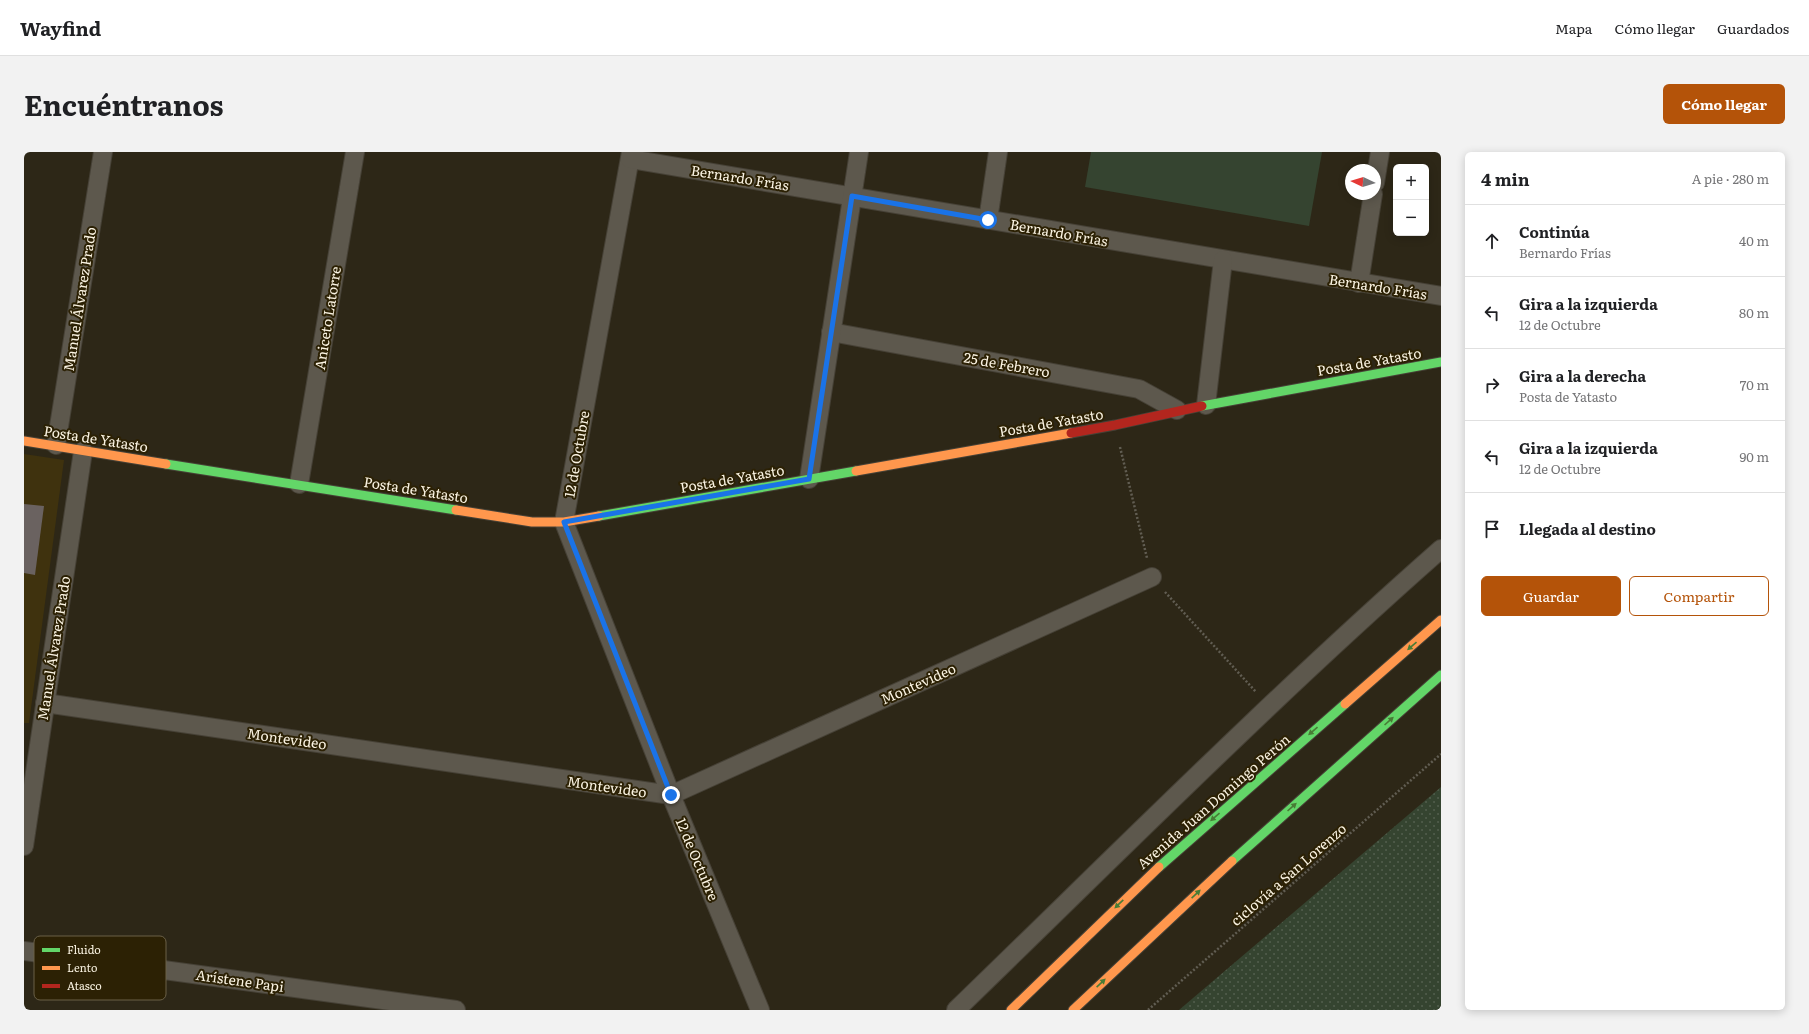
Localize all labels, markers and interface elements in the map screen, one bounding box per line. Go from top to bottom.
text: Wayfind [20,14,101,42]
text: Mapa [1555,18,1592,38]
text: Cómo llegar [1614,18,1695,38]
text: Guardados [1717,18,1789,38]
text: Encuéntranos [24,83,223,125]
button: Cómo llegar [1663,84,1785,124]
street label: Bernardo Frías [690,159,790,195]
north arrow [1345,164,1381,200]
map controls [1393,164,1429,236]
button: + [1393,164,1429,200]
text: 4 min [1481,166,1530,191]
text: A pie · 280 m [1692,169,1769,188]
button: − [1393,200,1429,236]
route start [979,211,997,229]
street label: Bernardo Frías [1009,214,1109,250]
text: Continúa [1519,220,1590,243]
street label: Manuel Álvarez Prado [58,225,100,373]
icon: ahead [1481,230,1503,252]
text: 40 m [1739,231,1769,250]
text: Bernardo Frías [1519,243,1611,262]
street label: Aniceto Latorre [309,265,345,371]
street label: Bernardo Frías [1328,268,1428,304]
text: Gira a la izquierda [1519,292,1658,315]
icon: left [1481,302,1503,324]
text: 80 m [1739,303,1769,322]
text: 12 de Octubre [1519,315,1601,334]
street label: Posta de Yatasto [1315,342,1423,380]
street label: 25 de Febrero [962,347,1052,381]
text: Gira a la derecha [1519,364,1646,387]
icon: right [1481,374,1503,396]
text: 70 m [1740,375,1769,394]
text: Posta de Yatasto [1519,387,1617,406]
street label: Posta de Yatasto [997,403,1105,441]
street label: 12 de Octubre [559,409,593,499]
street label: Posta de Yatasto [42,420,150,456]
text: Gira a la izquierda [1519,436,1658,459]
icon: left [1481,446,1503,468]
text: 90 m [1739,447,1769,466]
street label: Posta de Yatasto [678,459,786,497]
text: 12 de Octubre [1519,459,1601,478]
street label: Posta de Yatasto [362,471,470,507]
text: Llegada al destino [1519,517,1656,540]
icon: arrive [1481,518,1503,540]
street label: Manuel Álvarez Prado [32,574,74,722]
button: Guardar [1481,576,1621,616]
button: Compartir [1629,576,1769,616]
one-way arrow [1407,641,1416,650]
street label: Montevideo [877,658,959,708]
one-way arrow [1384,716,1395,725]
street label: Montevideo [246,723,328,753]
one-way arrow [1308,727,1319,736]
street label: Avenida Juan Domingo Perón [1132,729,1294,873]
street label: Montevideo [566,771,648,801]
route end [662,786,680,804]
one-way arrow [1287,803,1298,812]
one-way arrow [1210,812,1221,821]
street label: 12 de Octubre [672,815,724,903]
street label: ciclovía a San Lorenzo [1226,818,1350,930]
one-way arrow [1191,889,1201,899]
one-way arrow [1114,899,1124,909]
legend [34,936,166,1000]
text: Fluido [67,941,101,957]
text: Lento [67,959,97,975]
street label: Arístene Papi [195,964,286,996]
text: Atasco [67,977,102,993]
one-way arrow [1096,978,1106,988]

